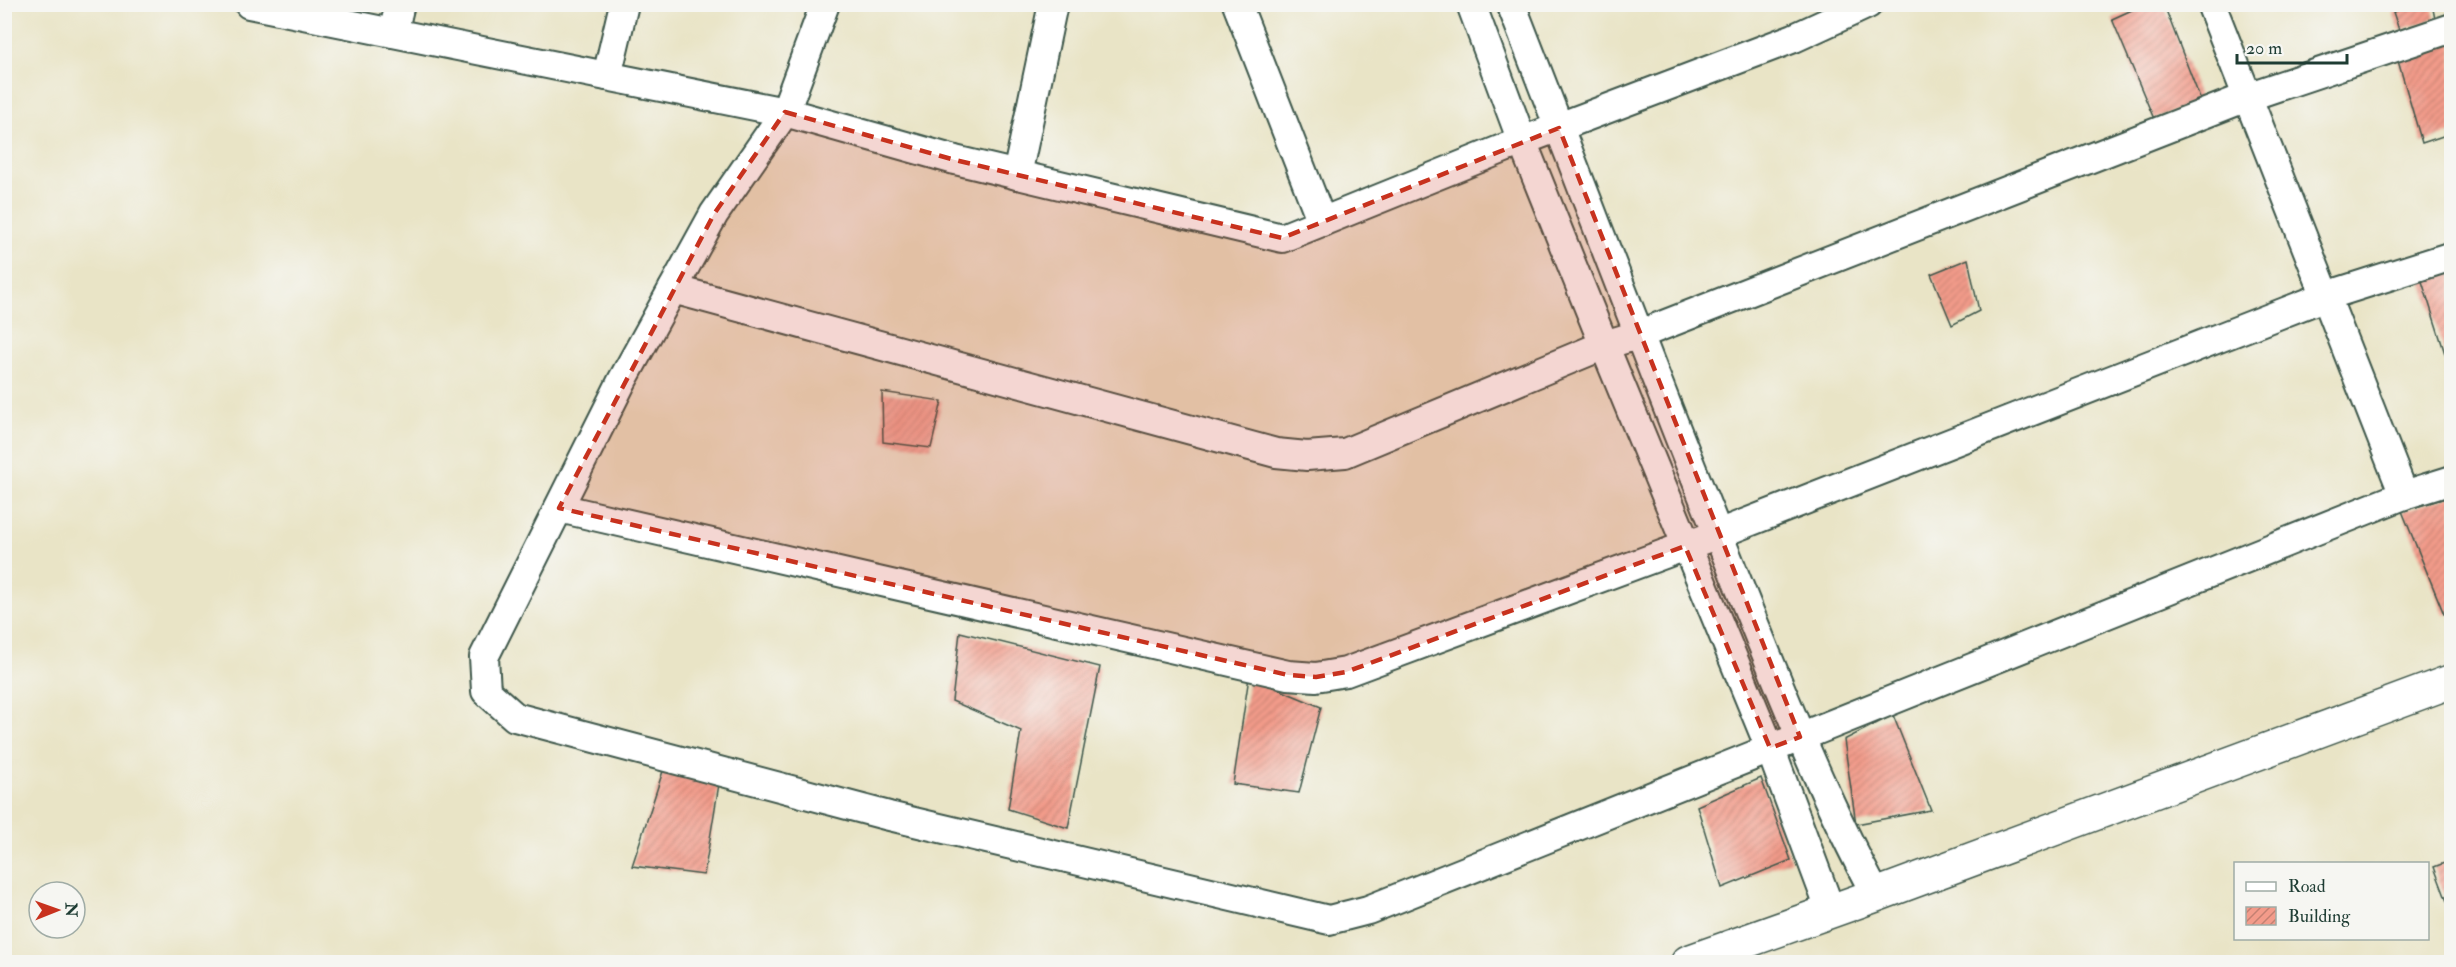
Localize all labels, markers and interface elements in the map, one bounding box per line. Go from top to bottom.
scale bar [2237,27,2346,65]
text: 20 m [2246,37,2282,60]
legend [2234,862,2429,940]
text: Road [2288,875,2326,898]
north arrow [27,880,87,940]
text: N [61,901,81,918]
text: Building [2288,905,2351,928]

